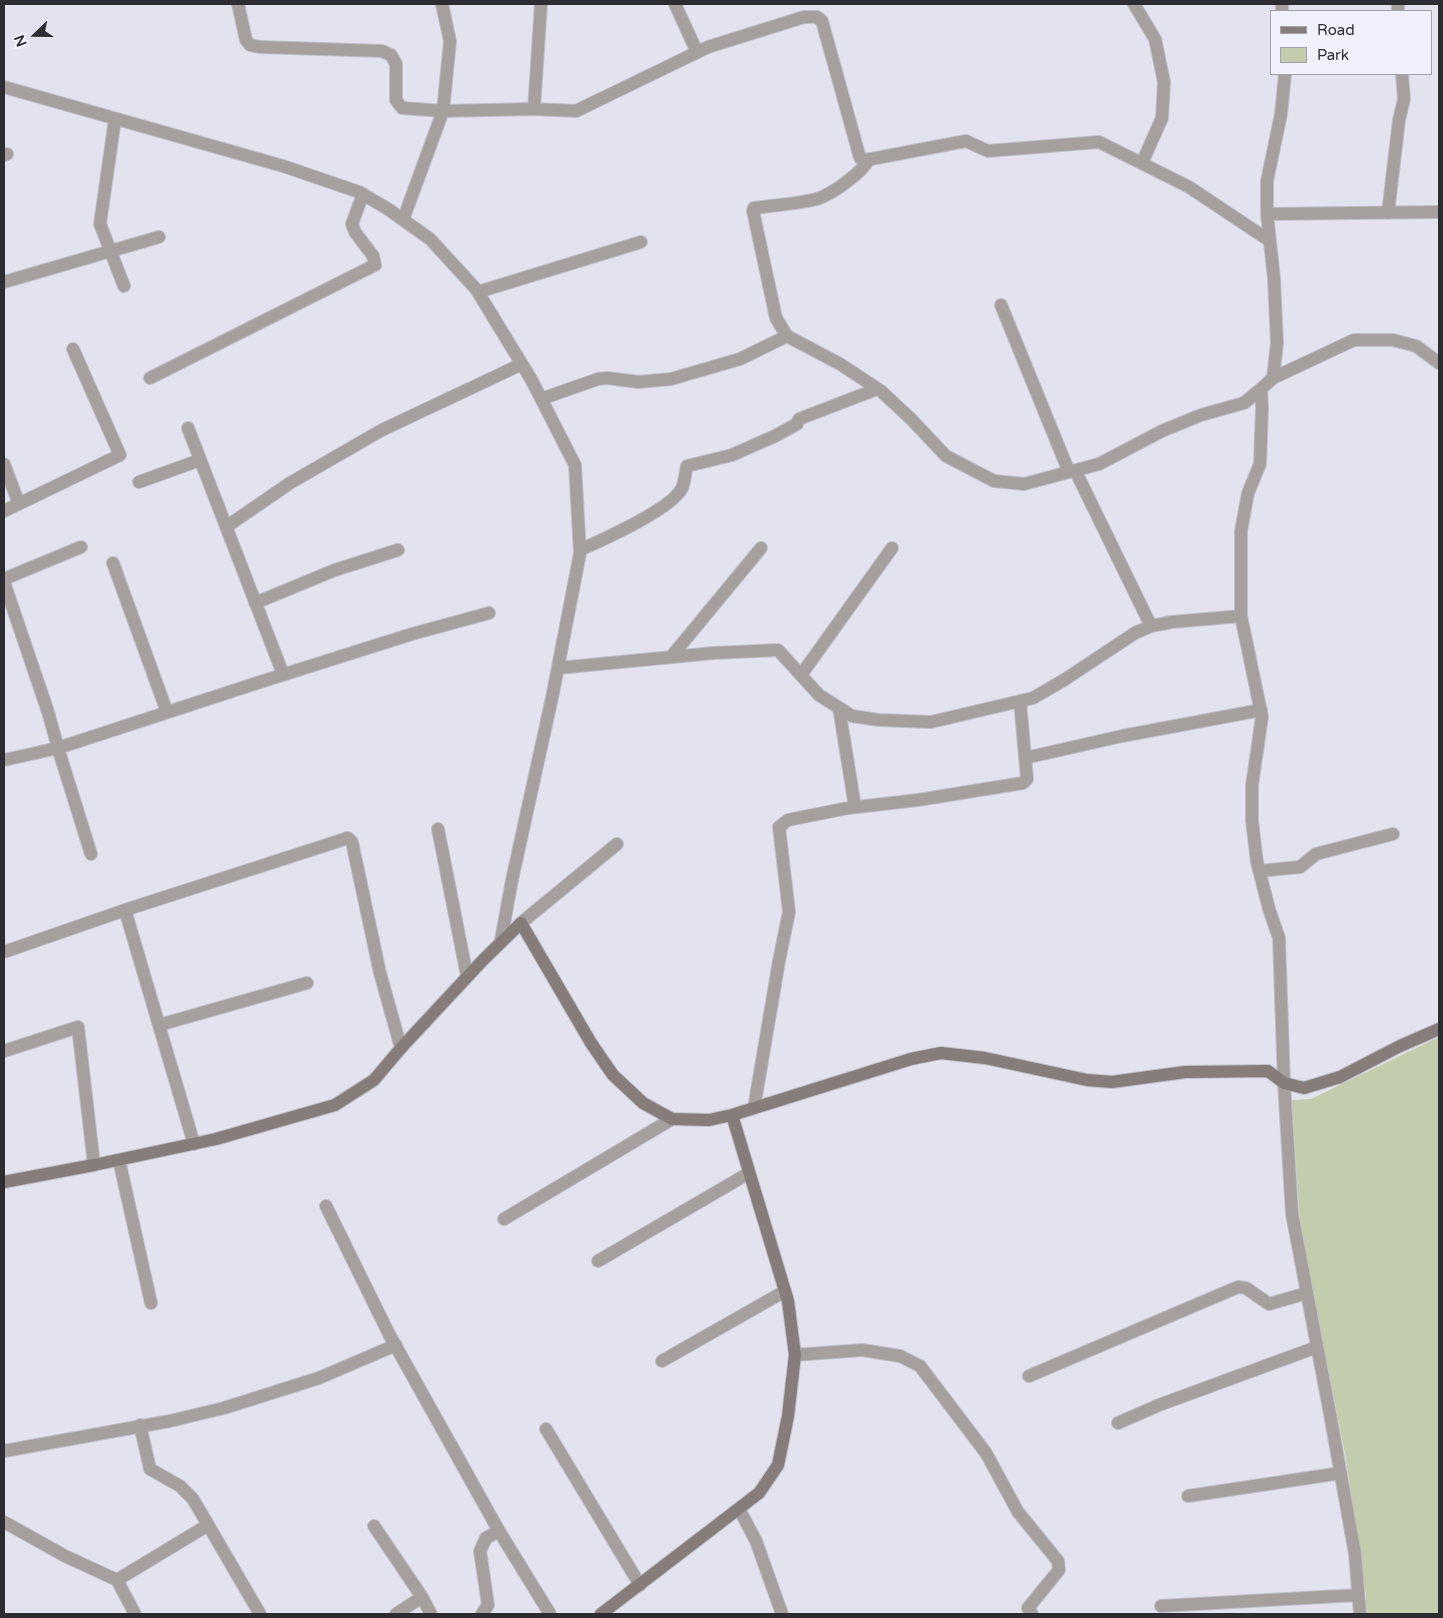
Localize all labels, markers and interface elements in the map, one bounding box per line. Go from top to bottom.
north arrow [10,10,60,60]
legend [1270,10,1433,75]
text: Road [1317,21,1355,39]
text: N [11,32,31,49]
text: Park [1317,46,1349,64]

